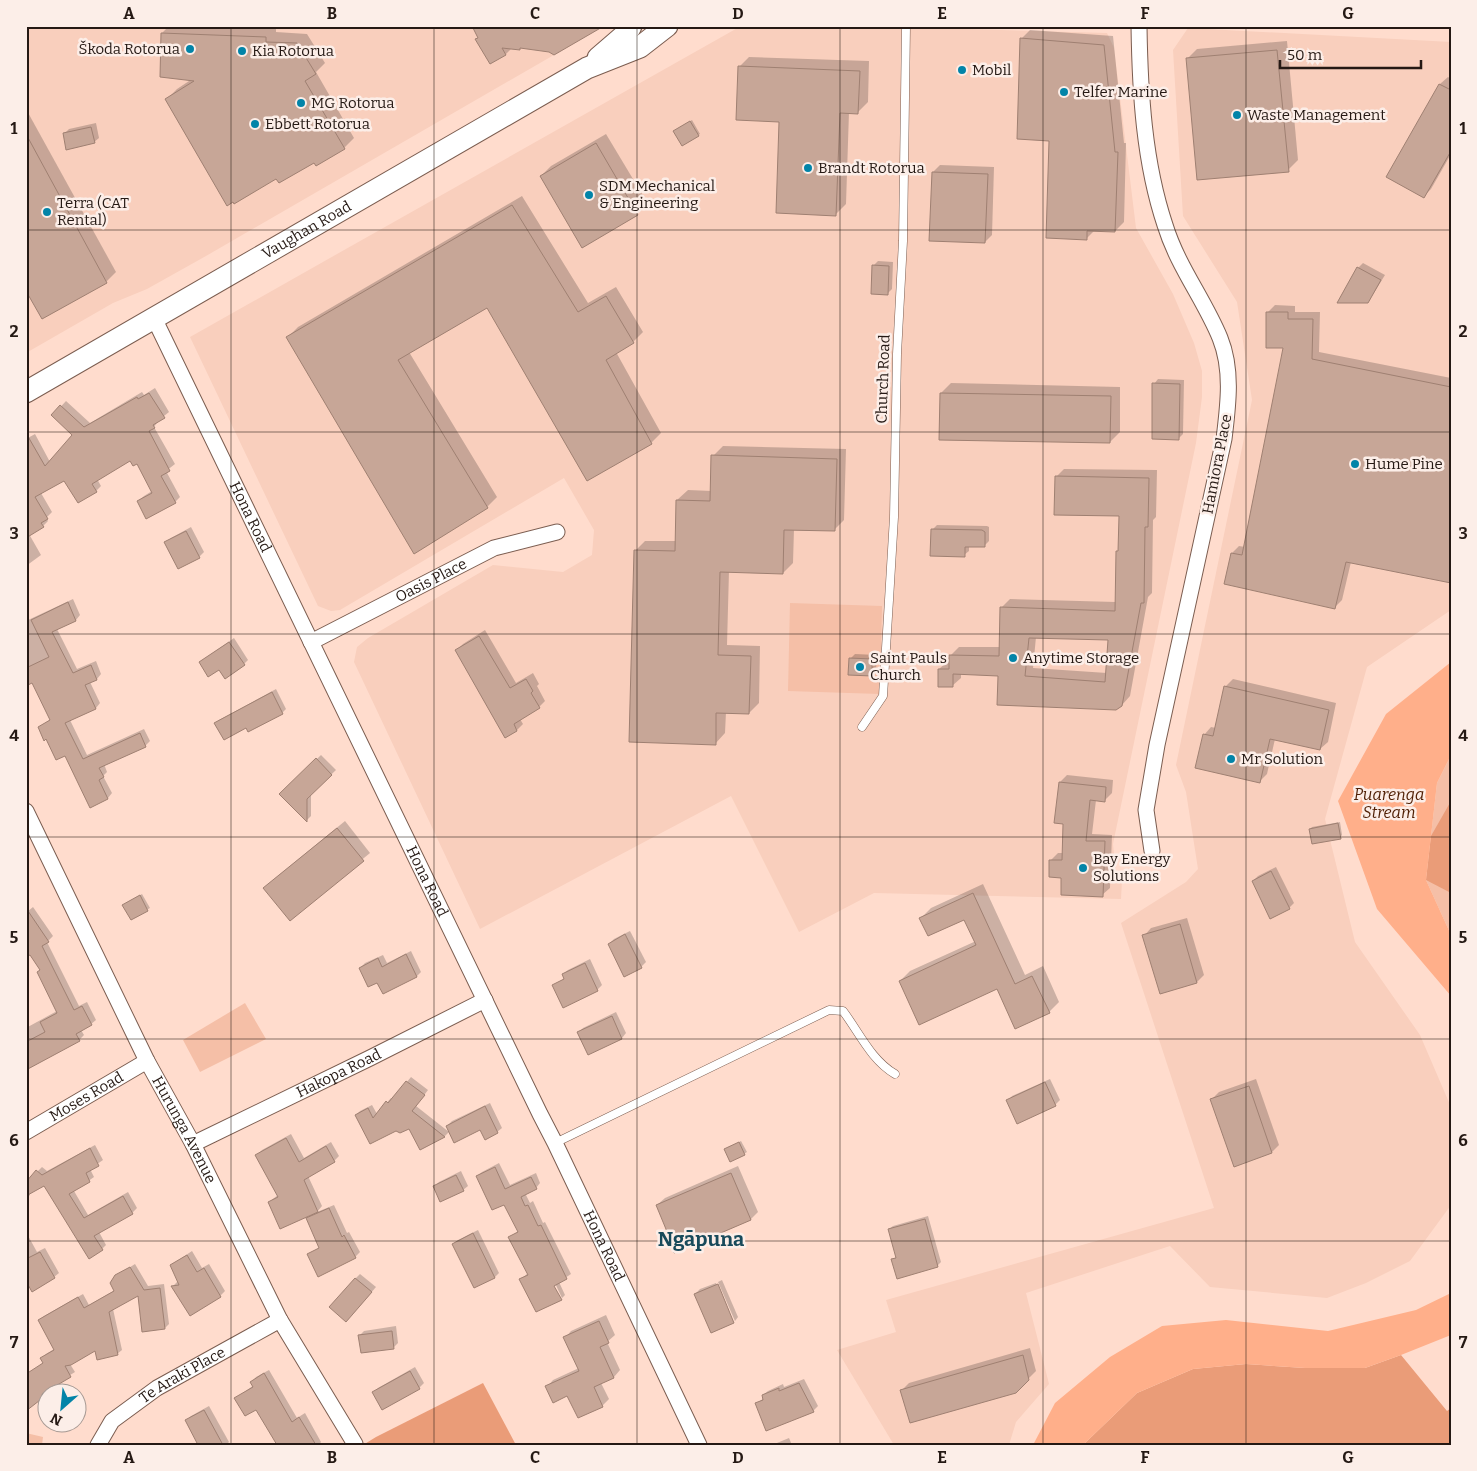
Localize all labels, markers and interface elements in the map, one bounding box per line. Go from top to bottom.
text: A [123,4,135,23]
text: B [327,4,337,23]
text: C [530,4,540,23]
text: D [732,4,744,23]
text: E [937,4,947,23]
text: F [1141,4,1150,23]
text: G [1342,4,1354,23]
scale bar [1280,38,1421,70]
place label: Škoda Rotorua [78,40,180,58]
place label: Kia Rotorua [252,42,334,60]
marker: Škoda Rotorua [184,43,196,55]
marker: Kia Rotorua [236,45,248,57]
text: 50 m [1287,46,1323,64]
place label: Mobil [972,61,1011,79]
marker: Mobil [956,64,968,76]
place label: Telfer Marine [1074,83,1167,101]
marker: Telfer Marine [1058,86,1070,98]
place label: MG Rotorua [311,94,395,112]
marker: MG Rotorua [295,97,307,109]
place label: Waste Management [1247,106,1386,124]
marker: Waste Management [1231,109,1243,121]
place label: Ebbett Rotorua [265,115,370,133]
marker: Ebbett Rotorua [249,118,261,130]
text: 1 [11,119,18,138]
text: 1 [1460,119,1467,138]
place label: Brandt Rotorua [818,159,925,177]
marker: Brandt Rotorua [802,162,814,174]
place label: SDM Mechanical & Engineering [599,177,715,212]
marker: SDM Mechanical & Engineering [583,189,595,201]
place label: Terra (CAT Rental) [57,194,129,229]
street label: Vaughan Road [259,197,355,263]
marker: Terra (CAT Rental) [41,206,53,218]
text: 2 [9,322,19,341]
text: 2 [1458,322,1468,341]
street label: Church Road [872,334,894,424]
street label: Hamiora Place [1198,413,1236,515]
place label: Hume Pine [1365,455,1443,473]
marker: Hume Pine [1349,458,1361,470]
street label: Hona Road [226,479,275,555]
text: 3 [9,524,19,543]
text: 3 [1458,524,1468,543]
street label: Oasis Place [392,555,470,606]
place label: Saint Pauls Church [870,649,947,684]
place label: Anytime Storage [1023,649,1139,667]
marker: Anytime Storage [1007,652,1019,664]
marker: Saint Pauls Church [854,661,866,673]
text: 4 [9,726,19,745]
text: 4 [1458,726,1468,745]
place label: Mr Solution [1241,750,1324,768]
marker: Mr Solution [1225,753,1237,765]
water label: Puarenga Stream [1354,785,1424,822]
street label: Hona Road [402,843,452,920]
place label: Bay Energy Solutions [1093,850,1170,885]
marker: Bay Energy Solutions [1077,862,1089,874]
text: 5 [10,928,19,947]
text: 5 [1459,928,1468,947]
street label: Hakopa Road [293,1045,384,1101]
street label: Moses Road [46,1068,127,1125]
street label: Hurunga Avenue [148,1073,220,1186]
text: 6 [9,1131,19,1150]
text: 6 [1458,1131,1468,1150]
street label: Hona Road [579,1207,629,1284]
district label: Ngāpuna [658,1227,744,1251]
text: 7 [10,1333,19,1352]
text: 7 [1459,1333,1468,1352]
street label: Te Araki Place [136,1343,228,1407]
north arrow [38,1384,88,1434]
text: N [47,1409,65,1429]
text: A [123,1448,135,1467]
text: B [327,1448,337,1467]
text: C [530,1448,540,1467]
text: D [732,1448,744,1467]
text: E [937,1448,947,1467]
text: F [1141,1448,1150,1467]
text: G [1342,1448,1354,1467]

